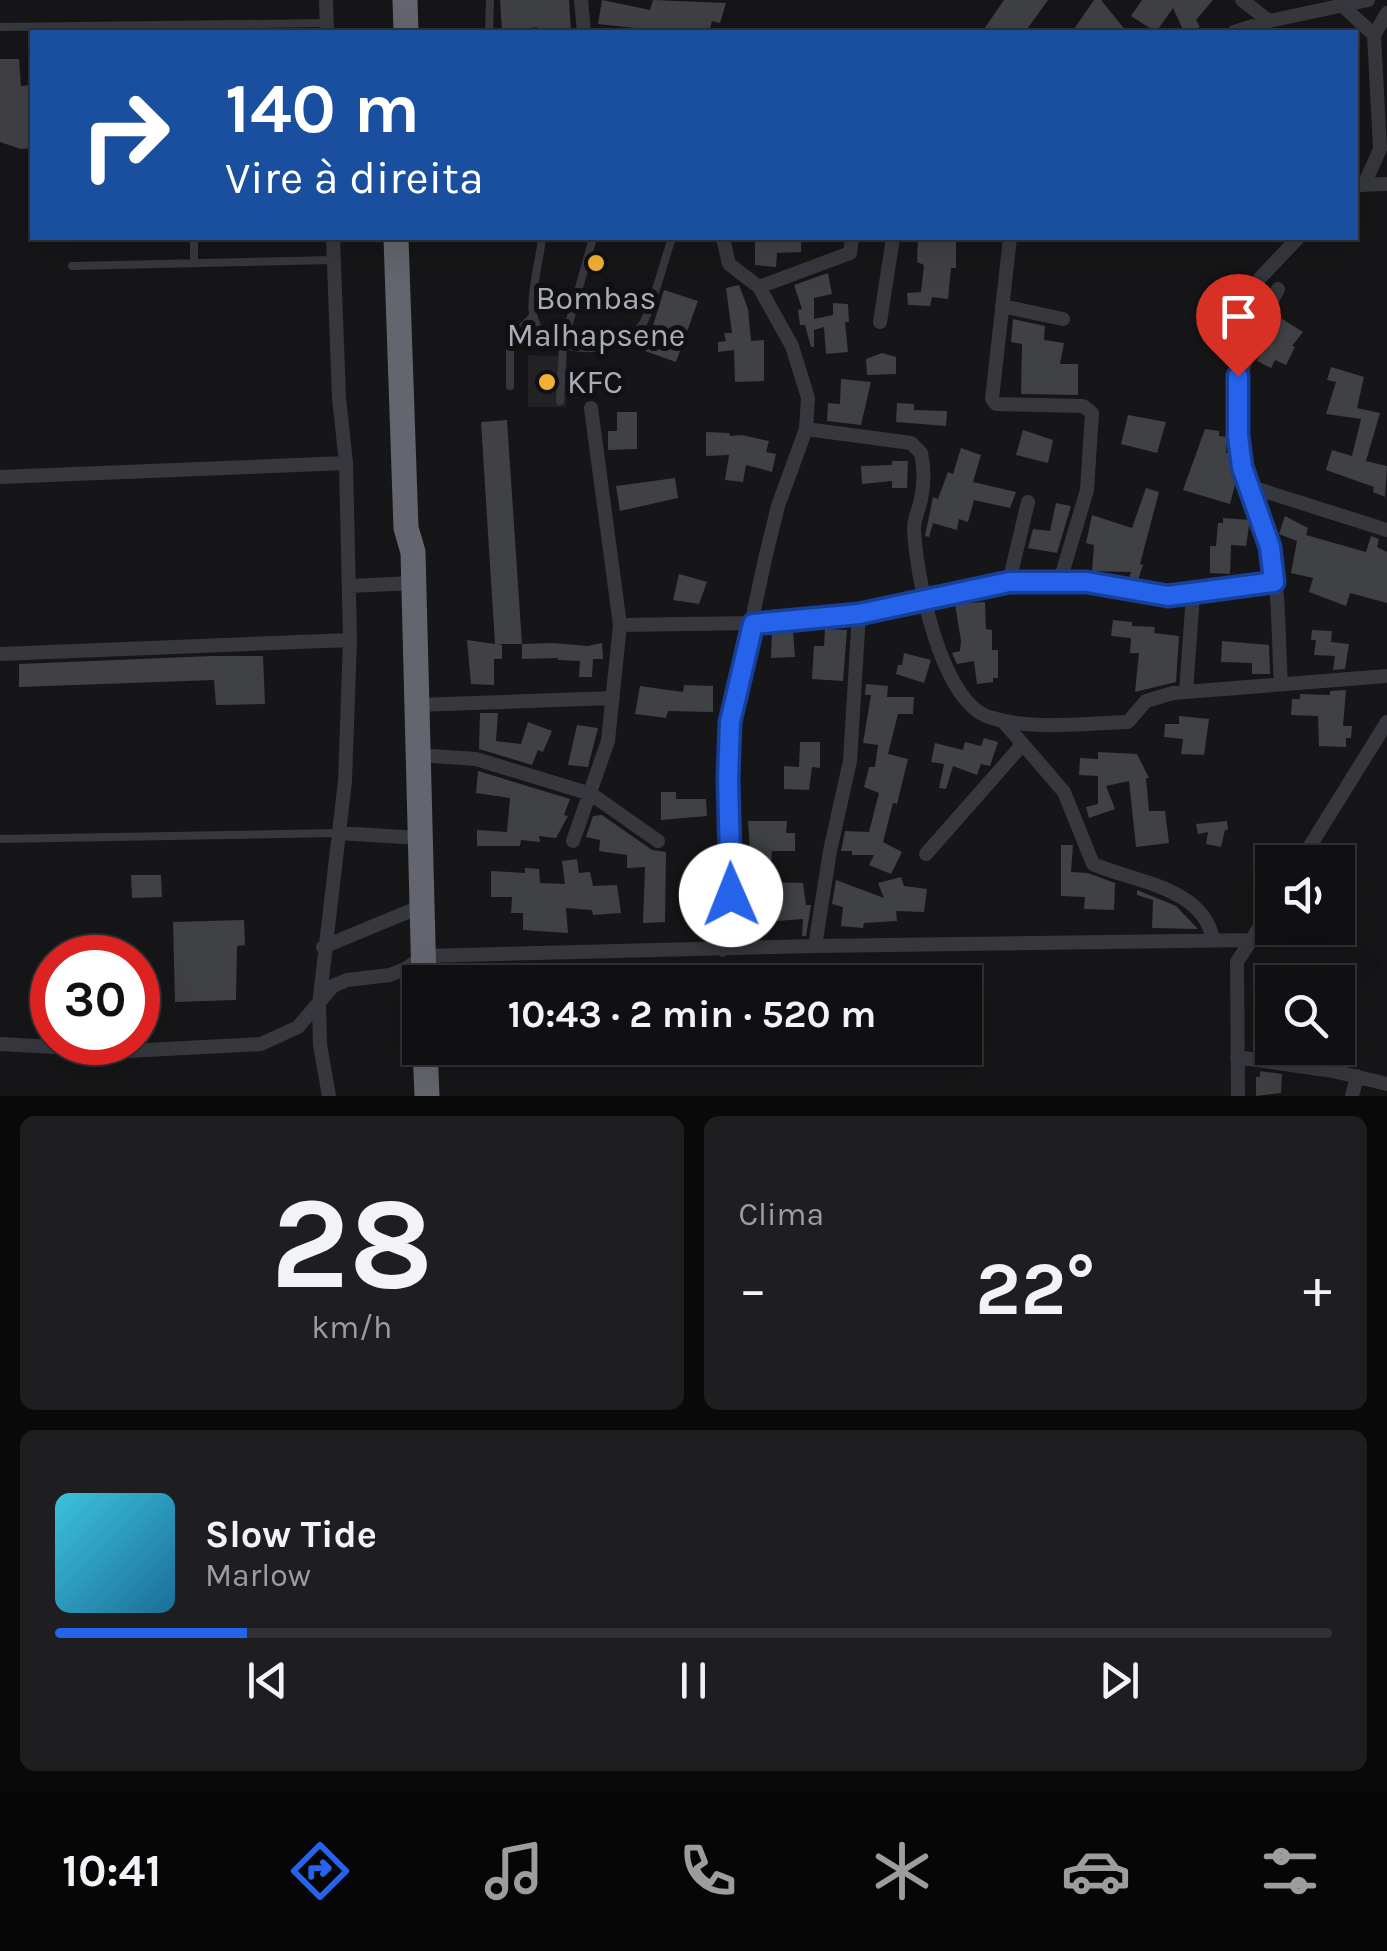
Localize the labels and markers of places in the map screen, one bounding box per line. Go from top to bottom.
marker: Bombas Malhapsene [585,252,607,274]
pin [1196,274,1281,377]
place label: Bombas Malhapsene [507,280,685,354]
place label: KFC [567,364,623,401]
marker: KFC [536,371,558,393]

